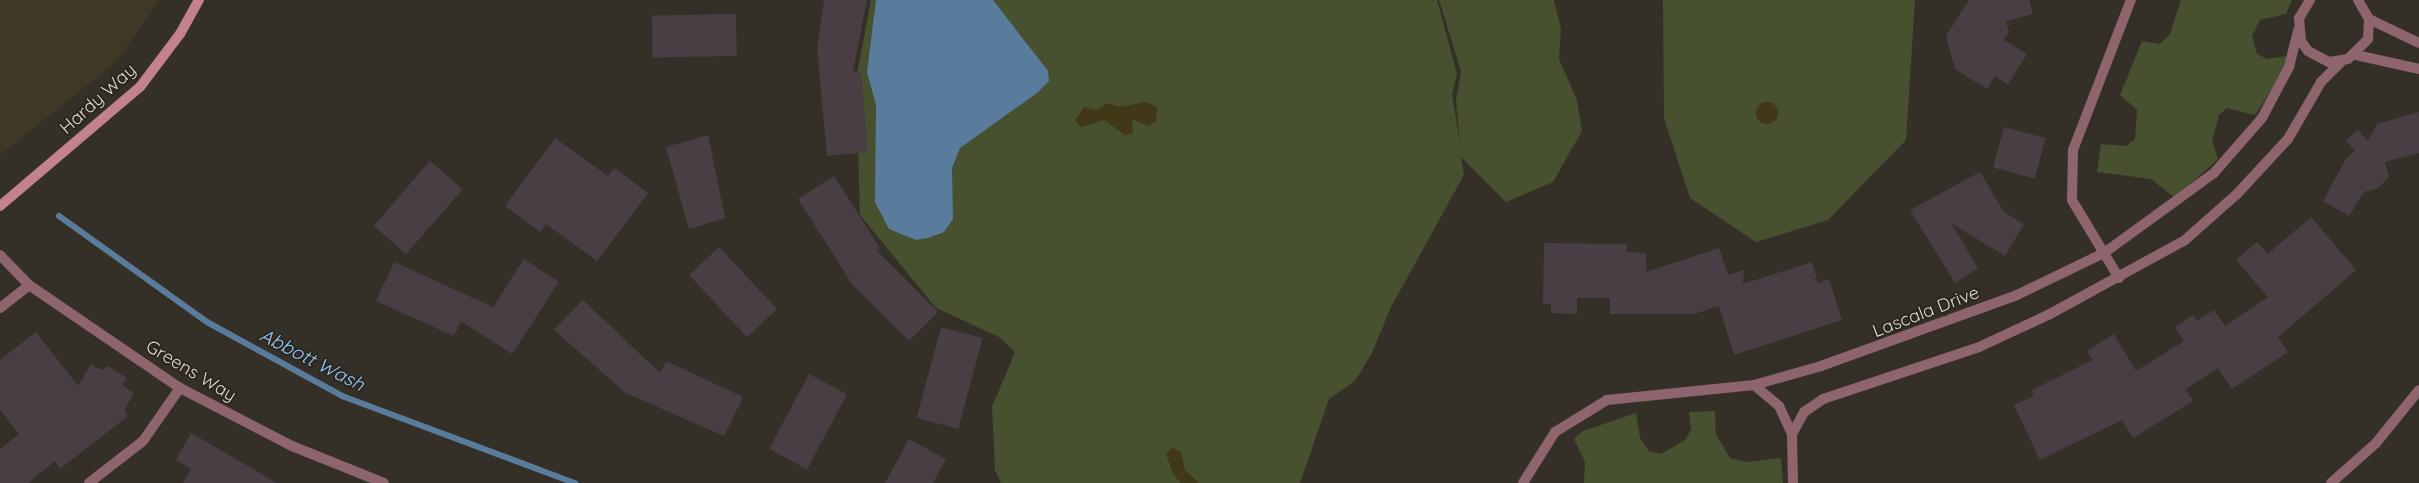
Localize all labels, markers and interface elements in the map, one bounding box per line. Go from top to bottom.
street label: Hardy Way [56,59,140,139]
street label: Lascala Drive [1870,282,1982,342]
water label: Abbott Wash [256,324,368,396]
street label: Greens Way [142,336,240,406]

